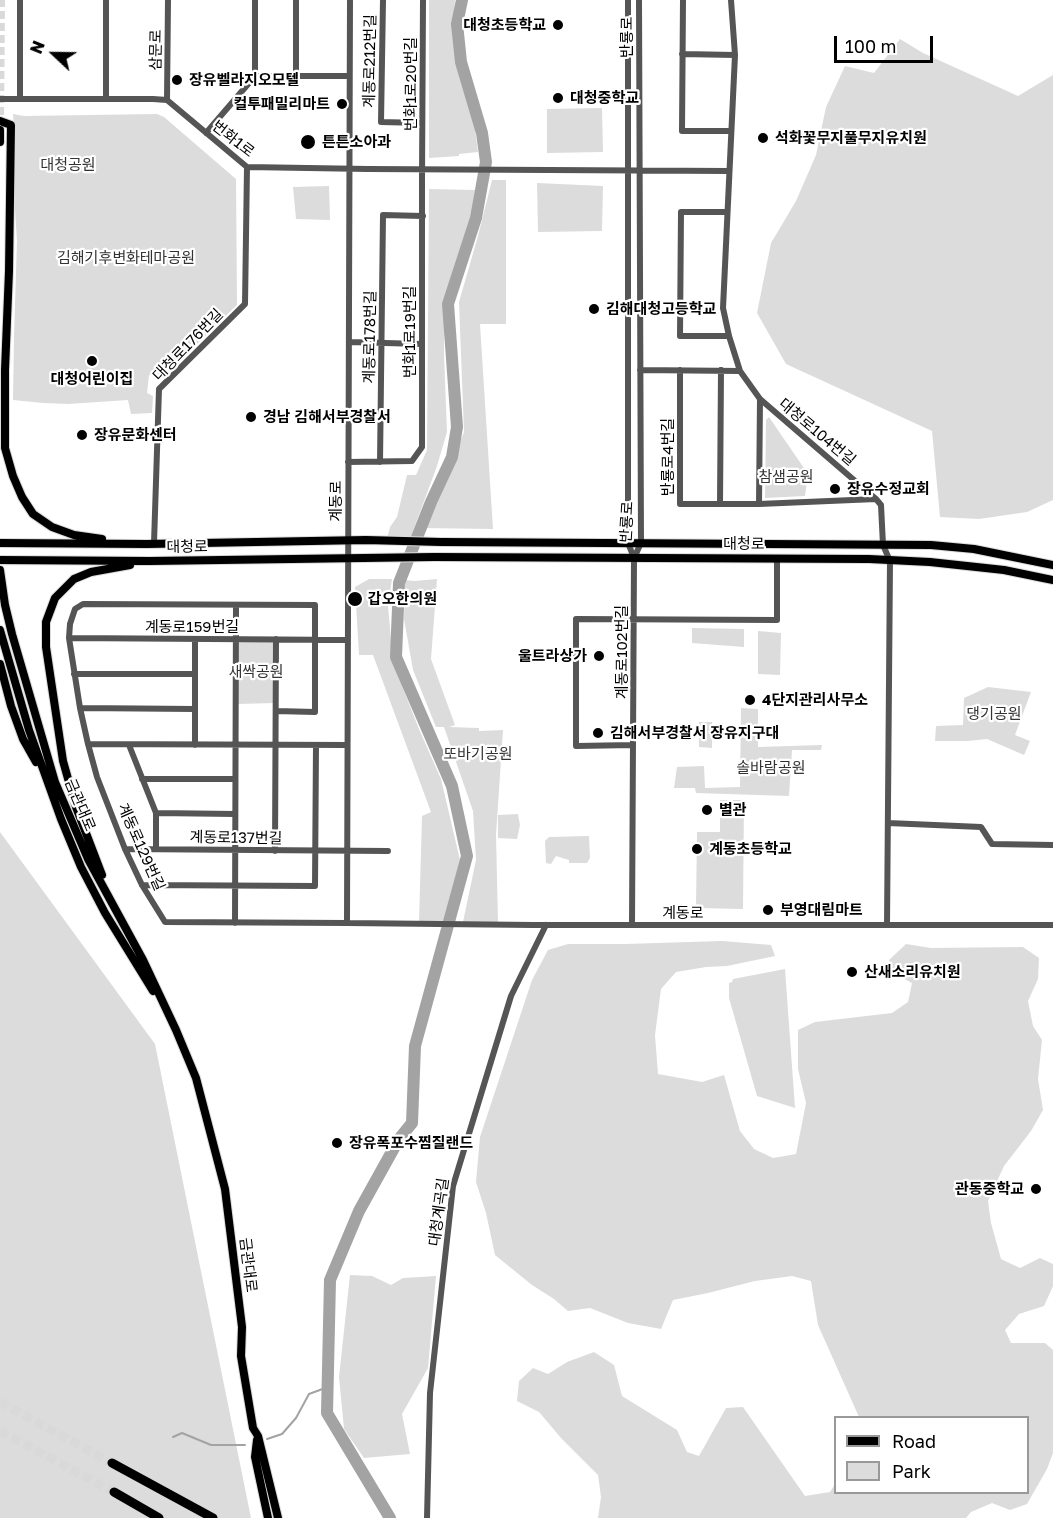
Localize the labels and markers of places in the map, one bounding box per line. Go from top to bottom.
place label: 대청초등학교 [463,16,546,34]
marker: 대청초등학교 [551,18,565,32]
place label: 장유벨라지오모텔 [189,71,299,89]
marker: 장유벨라지오모텔 [170,73,184,87]
place label: 대청중학교 [570,89,639,107]
marker: 대청중학교 [551,91,565,105]
place label: 컬투패밀리마트 [233,95,330,113]
marker: 컬투패밀리마트 [335,97,349,111]
place label: 석화꽃무지풀무지유치원 [775,129,927,147]
marker: 석화꽃무지풀무지유치원 [756,131,770,145]
marker: 튼튼소아과 [299,133,317,151]
place label: 튼튼소아과 [322,133,391,151]
place label: 김해대청고등학교 [606,300,716,318]
marker: 김해대청고등학교 [587,302,601,316]
marker: 대청어린이집 [85,354,99,368]
place label: 대청어린이집 [51,370,133,388]
place label: 경남 김해서부경찰서 [263,408,391,426]
marker: 경남 김해서부경찰서 [244,410,258,424]
place label: 장유문화센터 [94,426,177,444]
marker: 장유문화센터 [75,428,89,442]
place label: 장유수정교회 [847,480,930,498]
marker: 장유수정교회 [828,482,842,496]
marker: 갑오한의원 [346,590,364,608]
place label: 갑오한의원 [368,590,437,608]
place label: 울트라상가 [518,647,587,665]
marker: 울트라상가 [592,649,606,663]
place label: 4단지관리사무소 [762,691,868,709]
marker: 4단지관리사무소 [743,693,757,707]
place label: 김해서부경찰서 장유지구대 [610,724,779,742]
marker: 김해서부경찰서 장유지구대 [591,726,605,740]
place label: 별관 [719,801,747,819]
marker: 별관 [700,803,714,817]
place label: 계동초등학교 [709,840,792,858]
marker: 계동초등학교 [690,842,704,856]
place label: 부영대림마트 [780,901,863,919]
marker: 부영대림마트 [761,903,775,917]
place label: 산새소리유치원 [864,963,961,981]
marker: 산새소리유치원 [845,965,859,979]
place label: 장유폭포수찜질랜드 [349,1134,473,1152]
marker: 장유폭포수찜질랜드 [330,1136,344,1150]
place label: 관동중학교 [955,1180,1024,1198]
marker: 관동중학교 [1029,1182,1043,1196]

